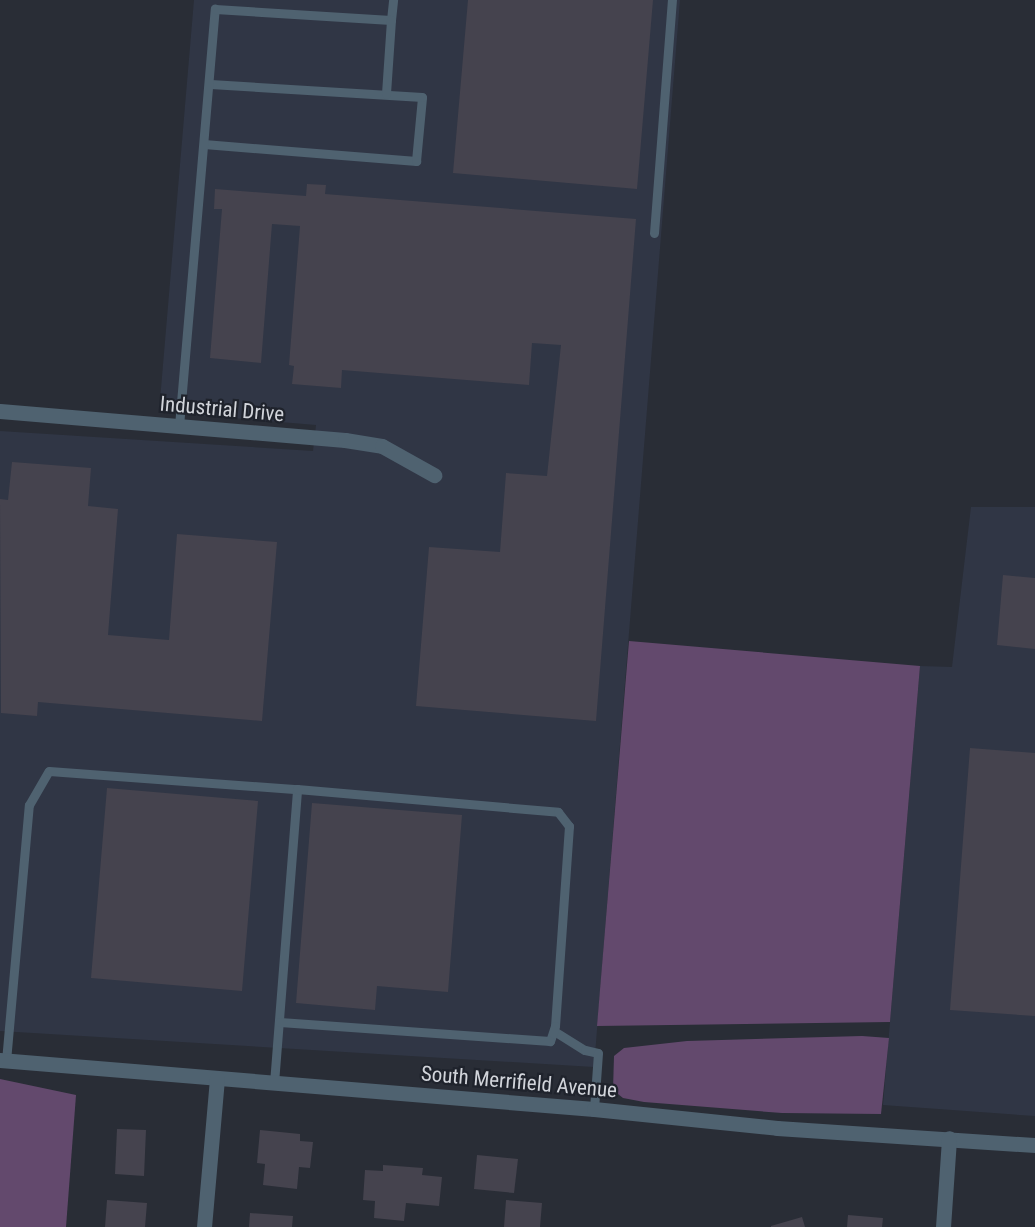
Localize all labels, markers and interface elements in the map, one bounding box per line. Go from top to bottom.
street label: Industrial Drive [159,391,285,427]
street label: South Merrifield Avenue [420,1061,618,1103]

